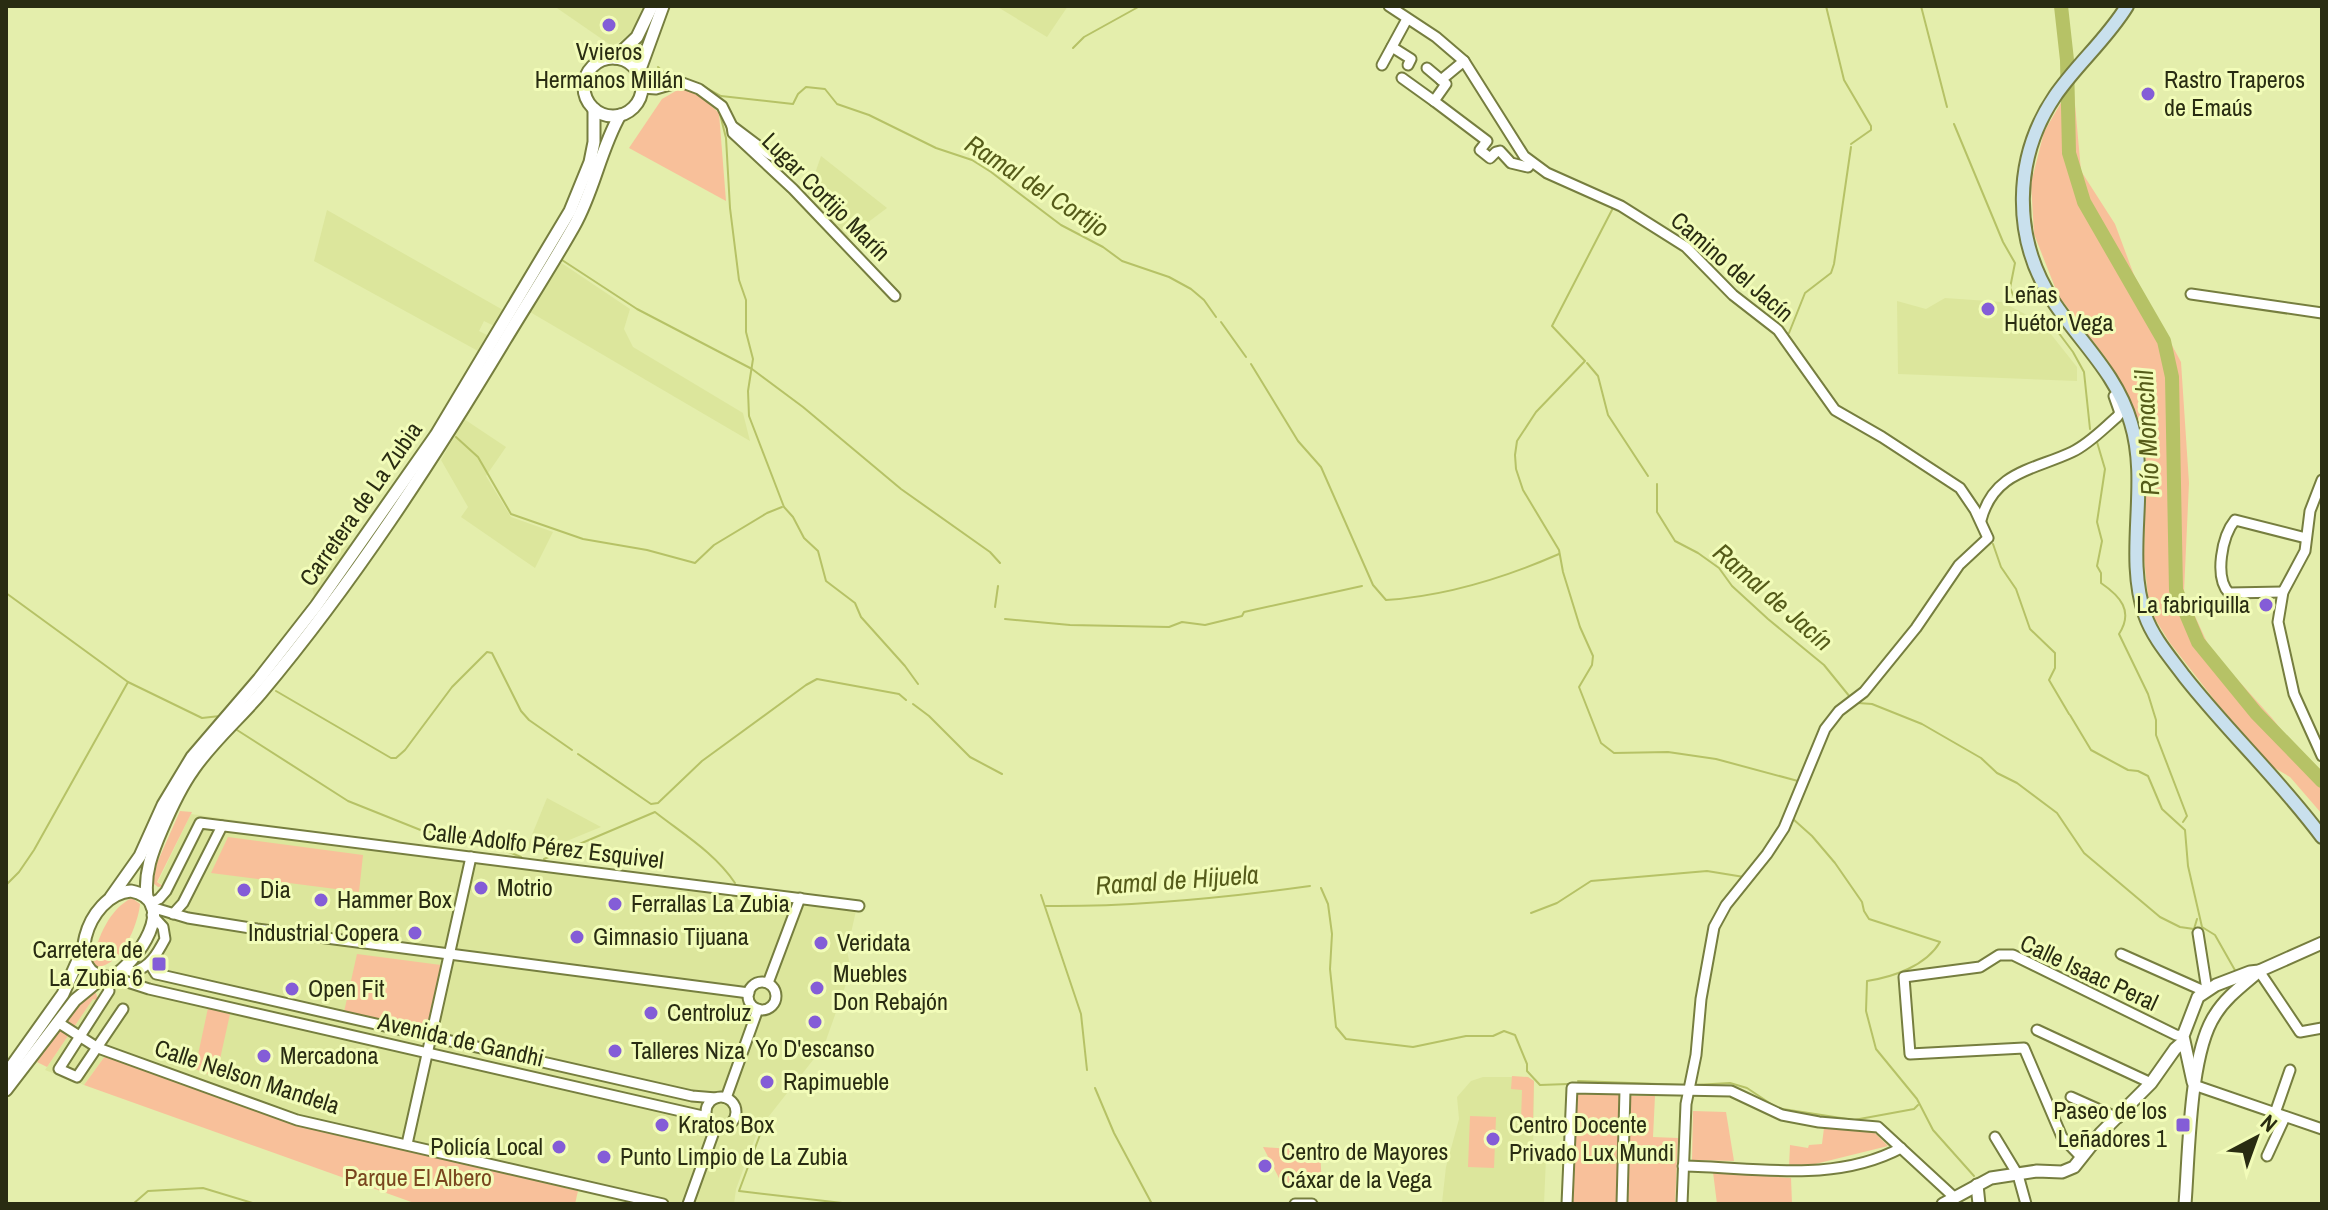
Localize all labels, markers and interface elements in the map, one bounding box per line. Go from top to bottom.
marker: Vvieros Hermanos Millán [600,16,618,34]
place label: Vvieros Hermanos Millán [535,35,683,95]
place label: Rastro Traperos de Emaús [2164,63,2305,123]
marker: Rastro Traperos de Emaús [2139,85,2157,103]
street label: Lugar Cortijo Marín [755,125,898,268]
water label: Ramal del Cortijo [959,126,1116,245]
street label: Camino del Jacín [1664,204,1801,329]
place label: Leñas Huétor Vega [2004,278,2113,338]
marker: Leñas Huétor Vega [1979,300,1997,318]
water label: Río Monachil [2126,368,2167,497]
street label: Carretera de La Zubia [292,415,429,592]
water label: Ramal de Jacín [1706,535,1841,658]
place label: La fabriquilla [2136,588,2250,620]
marker: La fabriquilla [2257,596,2275,614]
street label: Calle Adolfo Pérez Esquivel [421,814,666,876]
water label: Ramal de Hijuela [1094,856,1260,903]
place label: Motrio [497,871,553,903]
place label: Dia [260,873,291,905]
marker: Motrio [472,879,490,897]
marker: Dia [235,881,253,899]
place label: Hammer Box [337,883,452,915]
place label: Ferrallas La Zubia [631,887,790,919]
marker: Hammer Box [312,891,330,909]
marker: Ferrallas La Zubia [606,895,624,913]
place label: Industrial Copera [248,916,399,948]
place label: Gimnasio Tijuana [593,920,749,952]
marker: Industrial Copera [406,924,424,942]
place label: Veridata [837,926,910,958]
street label: Calle Isaac Peral [2015,926,2164,1018]
marker: Gimnasio Tijuana [568,928,586,946]
place label: Carretera de La Zubia 6 [33,933,143,993]
marker: Veridata [812,934,830,952]
marker: Carretera de La Zubia 6 [150,955,168,973]
place label: Muebles Don Rebajón [833,957,948,1017]
place label: Open Fit [308,972,385,1004]
marker: Muebles Don Rebajón [808,979,826,997]
marker: Open Fit [283,980,301,998]
place label: Centroluz [667,996,751,1028]
street label: Avenida de Gandhi [374,1004,547,1074]
marker: Centroluz [642,1004,660,1022]
marker: Yo D'escanso [806,1013,824,1031]
street label: Calle Nelson Mandela [151,1031,344,1121]
place label: Yo D'escanso [755,1032,875,1064]
place label: Talleres Niza [631,1034,745,1066]
place label: Mercadona [280,1039,379,1071]
marker: Talleres Niza [606,1042,624,1060]
marker: Mercadona [255,1047,273,1065]
place label: Rapimueble [783,1065,889,1097]
marker: Rapimueble [758,1073,776,1091]
place label: Paseo de los Leñadores 1 [2053,1094,2167,1154]
north arrow [2216,1098,2296,1178]
text: N [2254,1107,2284,1139]
place label: Kratos Box [678,1108,774,1140]
place label: Centro Docente Privado Lux Mundi [1509,1108,1674,1168]
marker: Kratos Box [653,1116,671,1134]
marker: Paseo de los Leñadores 1 [2174,1116,2192,1134]
place label: Policía Local [430,1130,543,1162]
marker: Centro Docente Privado Lux Mundi [1484,1130,1502,1148]
place label: Centro de Mayores Cáxar de la Vega [1281,1135,1448,1195]
marker: Policía Local [550,1138,568,1156]
place label: Punto Limpio de La Zubia [620,1140,848,1172]
marker: Punto Limpio de La Zubia [595,1148,613,1166]
marker: Centro de Mayores Cáxar de la Vega [1256,1157,1274,1175]
park label: Parque El Albero [344,1161,492,1193]

